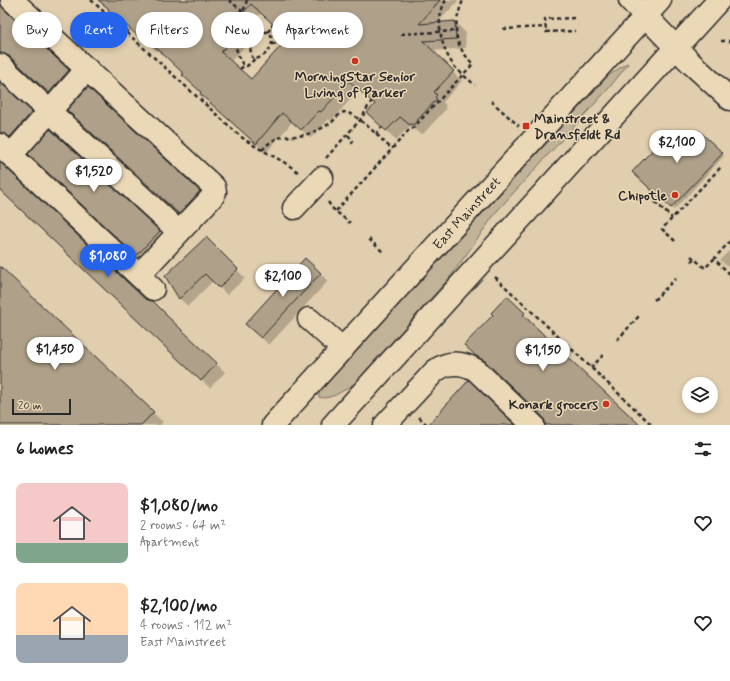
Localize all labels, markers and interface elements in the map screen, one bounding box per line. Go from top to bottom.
chip: Buy [12,12,62,48]
chip: Rent [70,12,128,48]
chip: Filters [136,12,203,48]
chip: New [211,12,264,48]
chip: Apartment [272,12,363,48]
marker: MorningStar Senior Living of Parker [350,56,360,66]
place label: MorningStar Senior Living of Parker [295,68,416,103]
place label: Mainstreet & Dransfeldt Rd [534,110,621,144]
marker: Mainstreet & Dransfeldt Rd [521,121,531,131]
pin: $2,100 [644,130,710,164]
text: $2,100 [658,134,696,151]
pin: $1,520 [61,159,127,193]
text: $1,520 [75,163,113,180]
street label: East Mainstreet [429,173,505,254]
place label: Chipotle [618,187,667,205]
marker: Chipotle [670,190,680,200]
pin: $1,080 [75,244,141,278]
text: $1,080 [89,248,127,265]
pin: $2,100 [250,264,316,298]
text: $2,100 [264,268,302,285]
pin: $1,450 [22,337,88,371]
pin: $1,150 [510,338,576,372]
text: $1,450 [36,341,74,358]
text: $1,150 [525,342,561,359]
map controls [682,377,718,413]
button: layers [682,377,718,413]
place label: Konark grocers [509,396,598,417]
scale bar [12,397,71,416]
text: 20 m [18,399,41,413]
marker: Konark grocers [601,399,611,409]
text: 6 homes [16,438,74,460]
icon: filters [692,438,714,460]
text: $1,080/mo [140,495,218,517]
icon: home [48,499,96,547]
icon: heart [692,512,714,534]
text: 2 rooms · 64 m² [140,517,226,534]
text: Apartment [140,534,199,551]
text: $2,100/mo [140,595,217,617]
icon: home [48,599,96,647]
icon: heart [692,612,714,634]
text: 4 rooms · 112 m² [140,617,232,634]
text: East Mainstreet [140,634,226,651]

